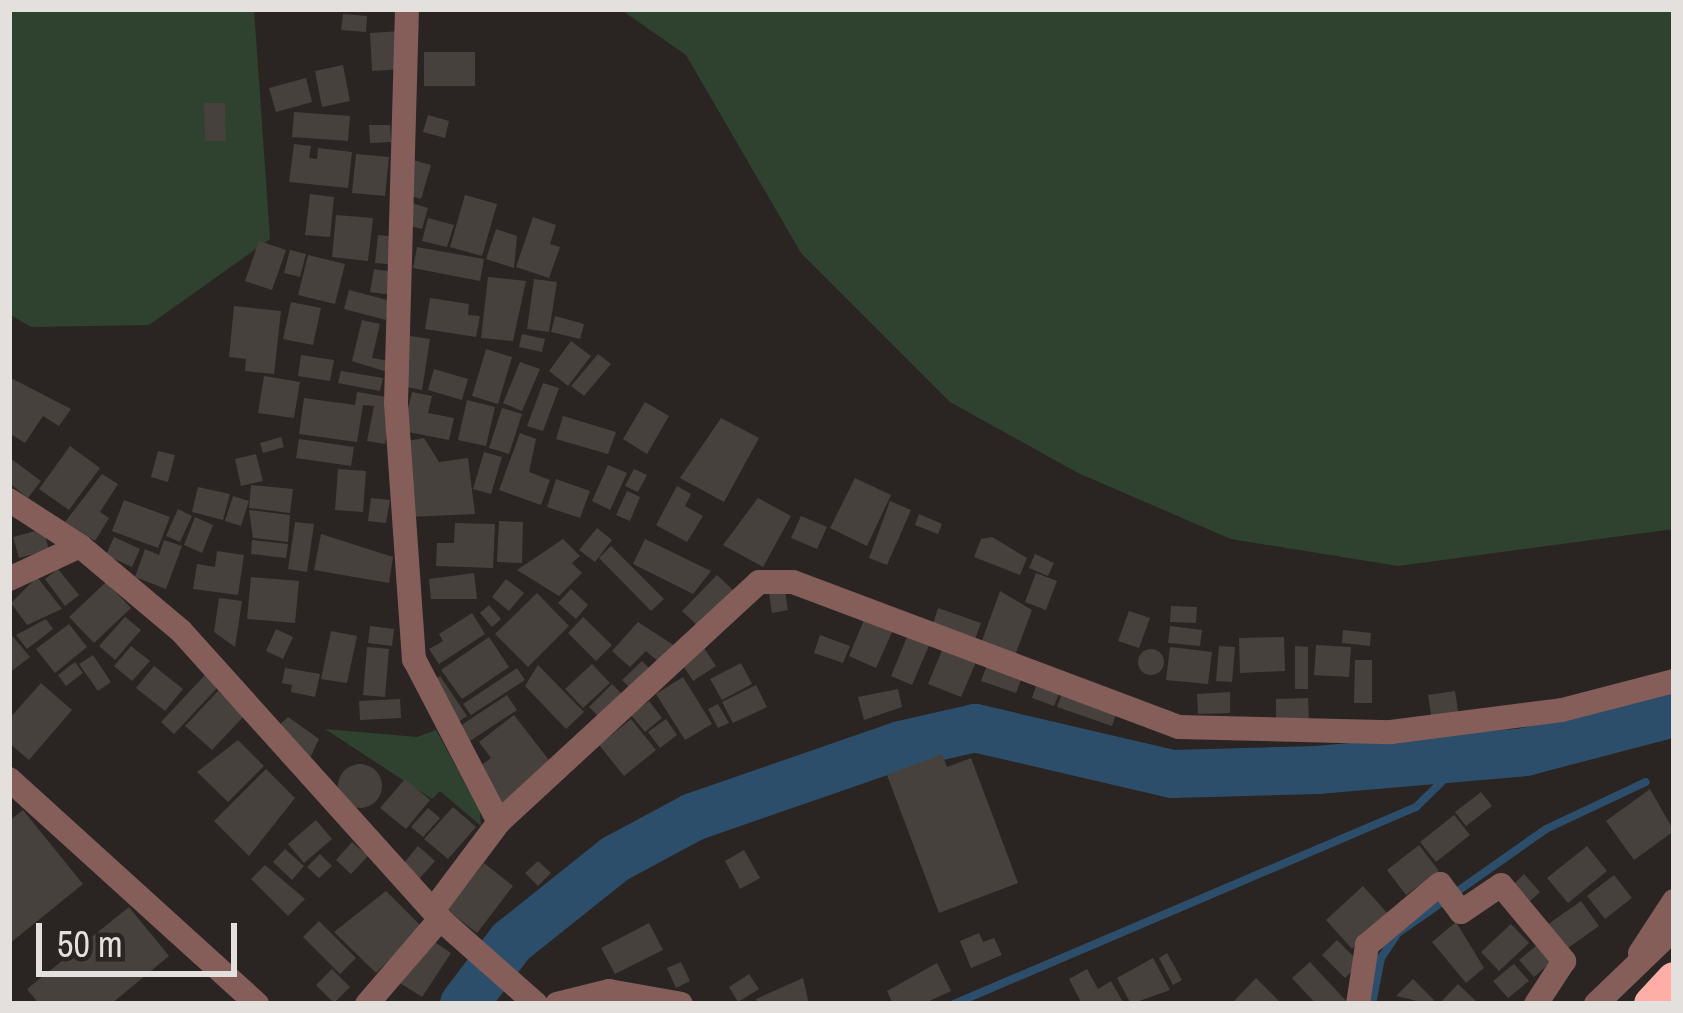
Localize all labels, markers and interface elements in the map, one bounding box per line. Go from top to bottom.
scale bar [42,899,243,973]
text: 50 m [57,920,123,968]

